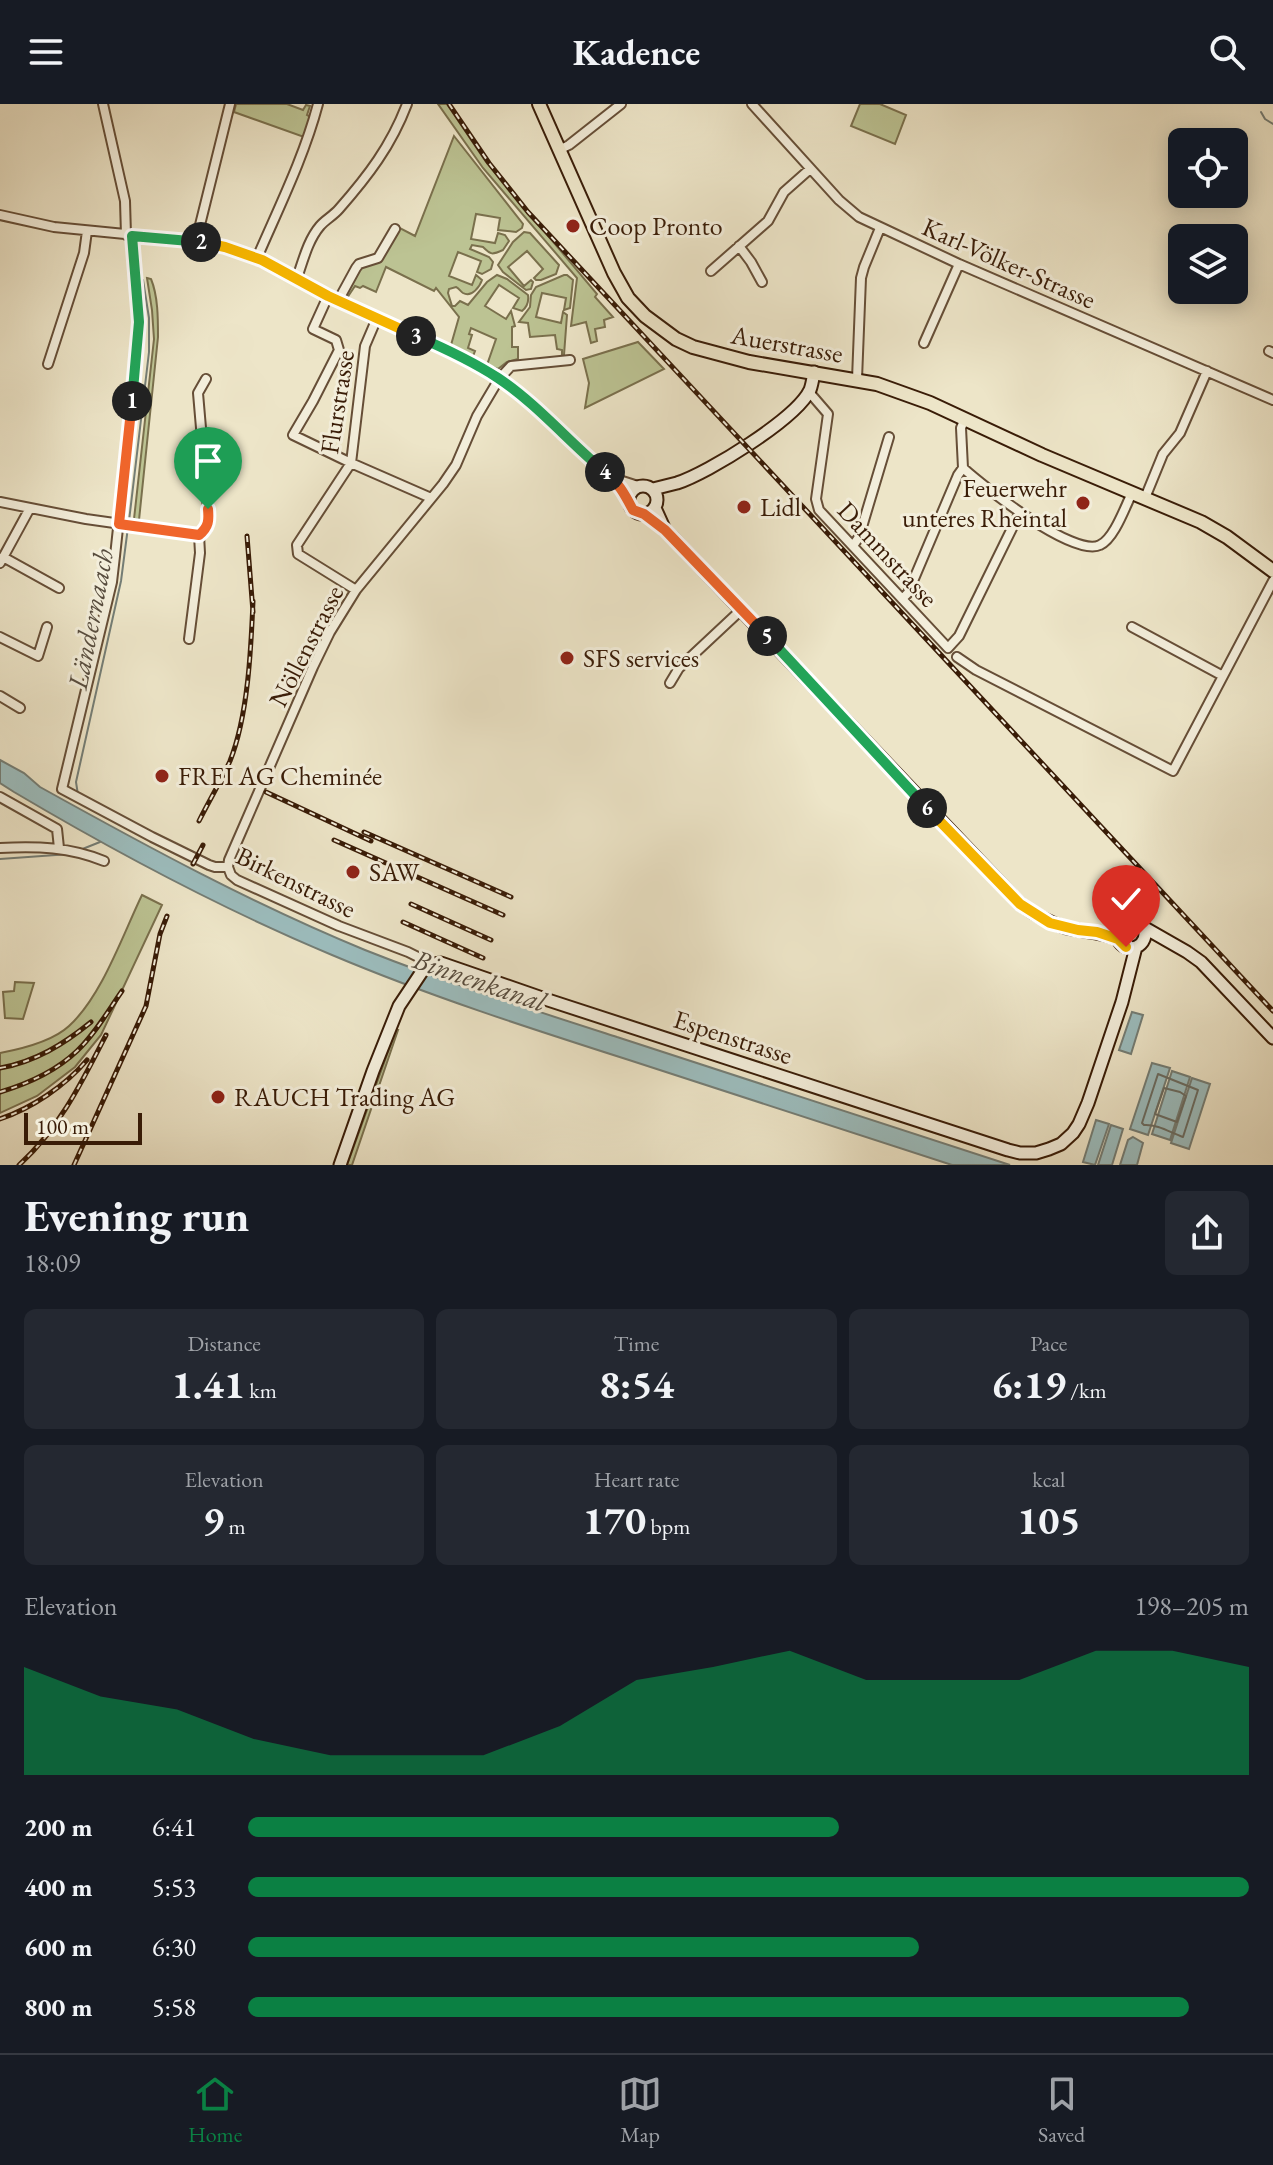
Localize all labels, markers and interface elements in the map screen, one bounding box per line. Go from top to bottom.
text: Kadence [573,29,700,76]
icon: menu [24,30,68,74]
icon: search [1205,30,1249,74]
map controls [1168,128,1248,304]
button: locate [1168,128,1248,208]
place label: Coop Pronto [589,209,723,243]
street label: Karl-Völker-Strasse [917,210,1101,316]
marker: Coop Pronto [564,217,582,235]
pin: 2 [181,222,221,262]
button: layers [1168,224,1248,304]
text: 2 [195,227,207,256]
pin: 3 [396,316,436,356]
street label: Auerstrasse [727,317,846,371]
text: 3 [410,321,422,350]
street label: Flurstrasse [312,348,362,456]
pin: 1 [112,381,152,421]
text: 1 [126,386,138,415]
pin [174,427,242,509]
icon: arrive [186,439,230,483]
pin: 4 [585,452,625,492]
text: 4 [599,457,611,486]
place label: Feuerwehr unteres Rheintal [902,471,1067,535]
place label: Lidl [760,490,801,524]
street label: Dammstrasse [830,494,946,614]
marker: Feuerwehr unteres Rheintal [1074,494,1092,512]
marker: Lidl [735,498,753,516]
water label: Ländernaach [58,545,121,694]
street label: Nöllenstrasse [261,579,351,713]
pin: 5 [747,616,787,656]
text: 5 [761,621,773,650]
place label: SFS services [583,641,699,675]
marker: SFS services [558,649,576,667]
place label: FREI AG Cheminée [178,759,382,793]
marker: FREI AG Cheminée [153,767,171,785]
pin: 6 [907,788,947,828]
text: 6 [921,793,933,822]
street label: Birkenstrasse [231,838,361,926]
place label: SAW [369,855,420,889]
marker: SAW [344,863,362,881]
pin [1092,865,1160,947]
icon: check [1104,877,1148,921]
water label: Binnenkanal [408,940,552,1020]
street label: Espenstrasse [669,1002,797,1072]
place label: RAUCH Trading AG [234,1080,455,1114]
marker: RAUCH Trading AG [209,1088,227,1106]
scale bar [24,1109,142,1145]
text: 100 m [36,1112,89,1141]
text: Evening run [24,1187,249,1244]
button: share [1165,1191,1249,1275]
text: 18:09 [24,1246,80,1280]
text: Distance [187,1329,261,1358]
text: Time [614,1329,659,1358]
text: Pace [1030,1329,1067,1358]
text: 1.41 [172,1358,245,1410]
text: 8:54 [599,1358,674,1410]
text: 6:19 [991,1358,1066,1410]
text: km [245,1376,277,1405]
text: /km [1066,1376,1107,1405]
text: Elevation [185,1465,264,1494]
text: Heart rate [594,1465,679,1494]
text: kcal [1032,1465,1065,1494]
text: 9 [203,1494,224,1546]
text: 170 [583,1494,646,1546]
text: 105 [1017,1494,1081,1546]
text: m [224,1512,246,1541]
text: bpm [646,1512,690,1541]
text: Elevation [24,1589,118,1623]
text: 198–205 m [1134,1589,1249,1623]
text: 200 m [24,1810,92,1844]
text: 6:41 [152,1810,196,1844]
text: 400 m [24,1870,92,1904]
text: 5:53 [152,1870,196,1904]
text: 600 m [24,1930,92,1964]
text: 6:30 [152,1930,196,1964]
text: 800 m [24,1990,92,2024]
text: 5:58 [152,1990,196,2024]
tab: Home [188,2072,242,2149]
tab: Map [618,2072,662,2149]
tab: Saved [1038,2072,1085,2149]

